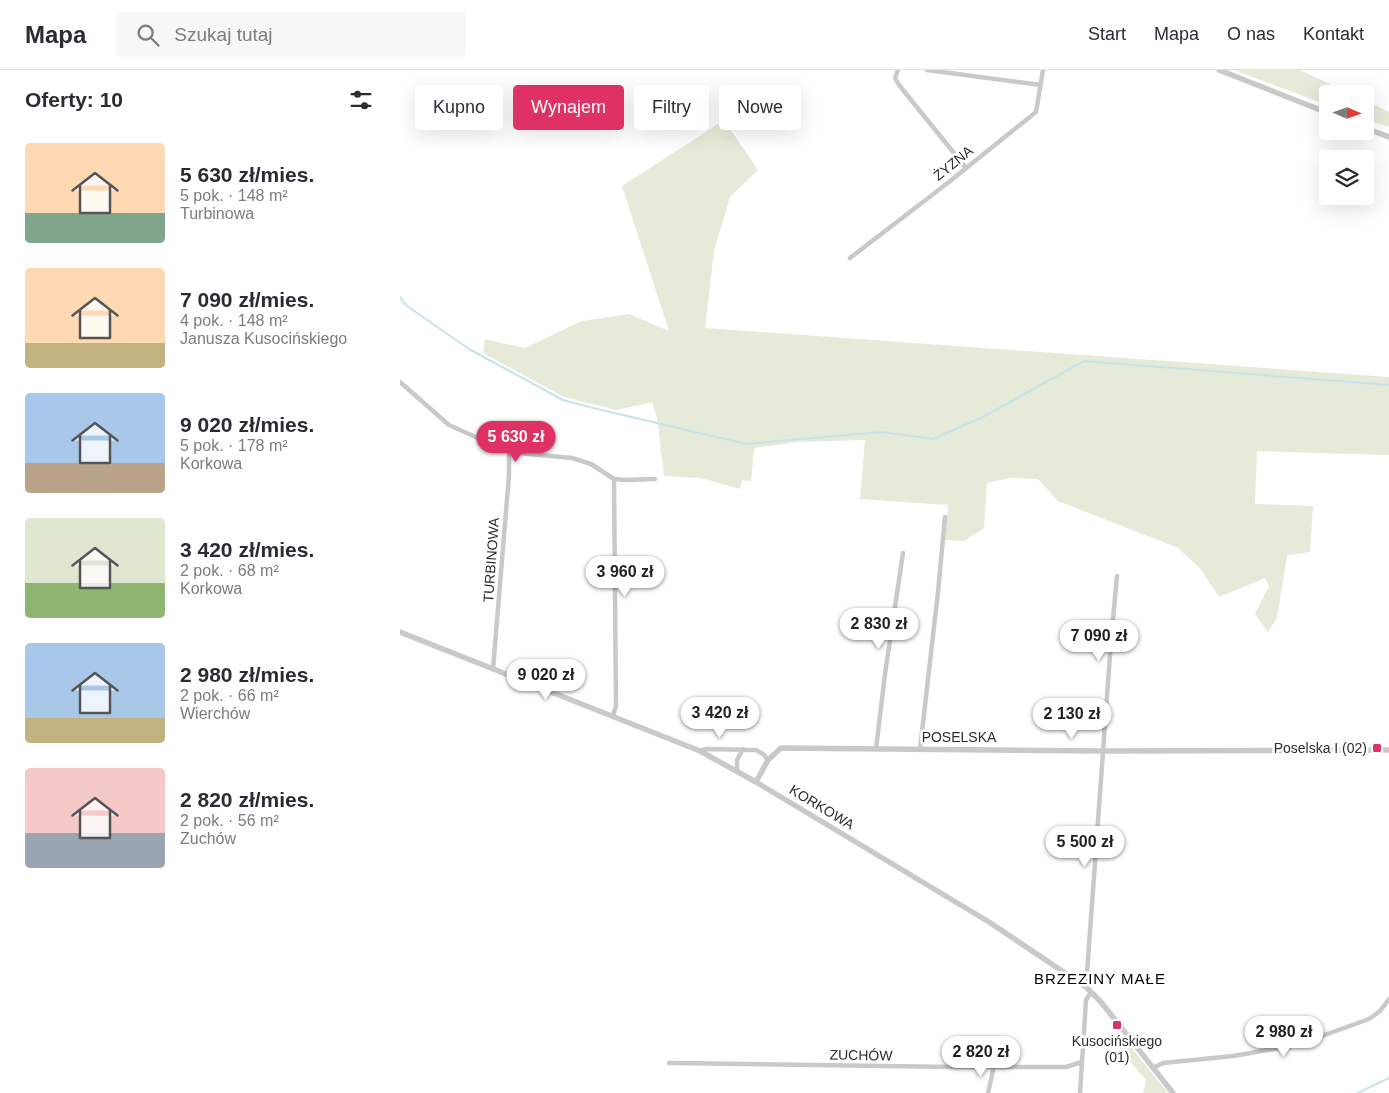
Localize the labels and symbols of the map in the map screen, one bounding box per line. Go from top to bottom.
north arrow [1319,85,1374,140]
street label: ŻYZNA [930,141,976,184]
pin: 5 630 zł [464,420,568,463]
street label: TURBINOWA [480,516,502,603]
pin: 3 960 zł [573,556,677,598]
pin: 2 830 zł [827,608,931,650]
pin: 7 090 zł [1047,620,1151,662]
pin: 9 020 zł [494,658,598,701]
pin: 3 420 zł [668,696,772,739]
pin: 2 130 zł [1020,698,1124,740]
street label: POSELSKA [922,729,997,745]
place label: Poselska I (02) [1274,740,1367,756]
marker: Poselska I (02) [1371,742,1383,754]
street label: KORKOWA [787,781,858,833]
pin: 5 500 zł [1033,826,1137,868]
district label: BRZEZINY MAŁE [1034,970,1166,987]
pin: 2 980 zł [1232,1016,1336,1058]
marker: Kusocińskiego (01) [1111,1019,1123,1031]
place label: Kusocińskiego (01) [1072,1033,1162,1065]
pin: 2 820 zł [929,1036,1033,1078]
street label: ZUCHÓW [829,1046,893,1064]

